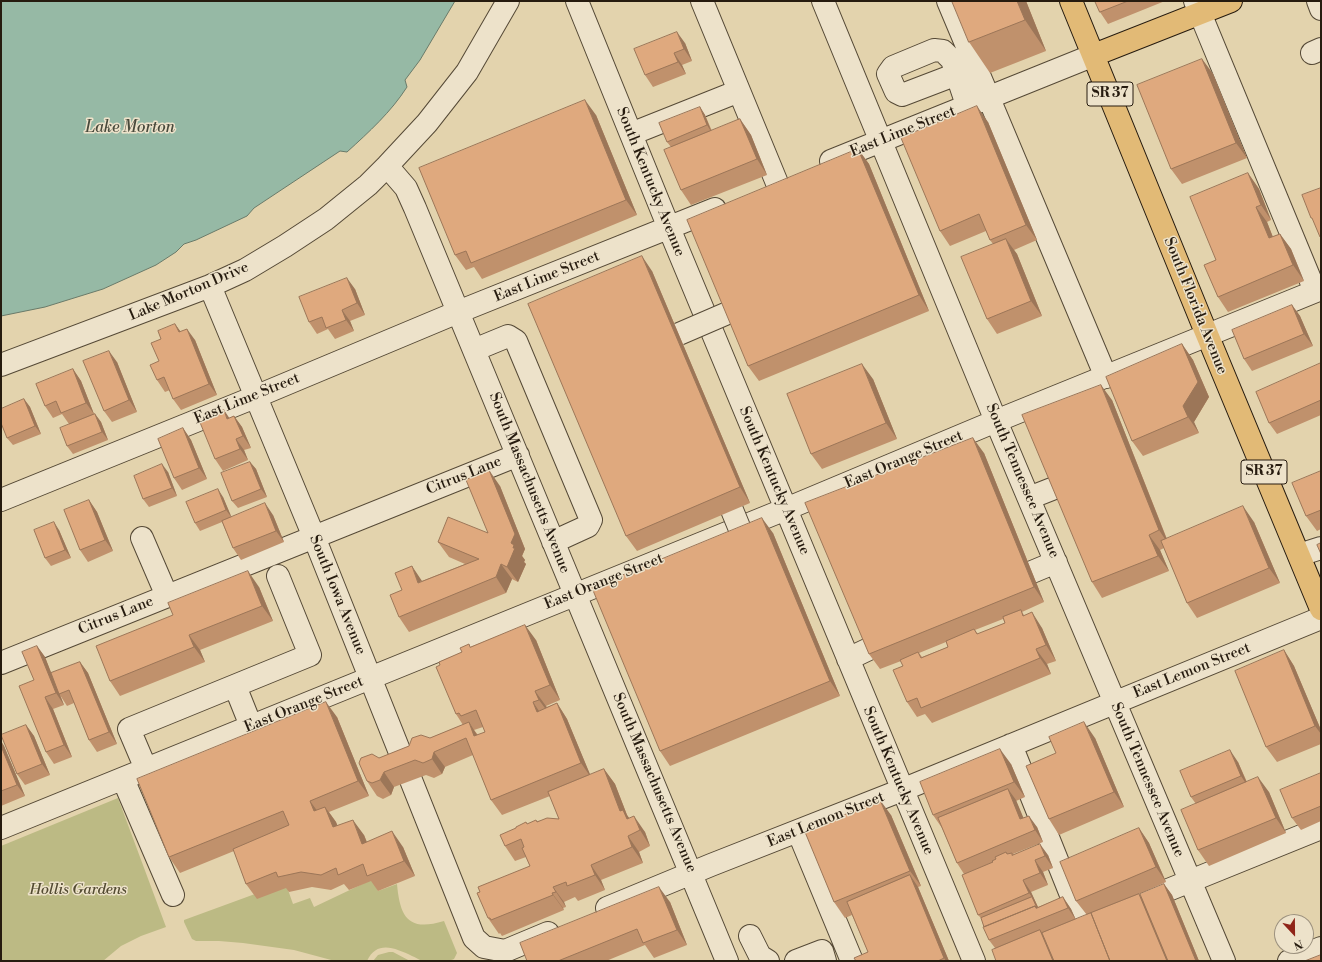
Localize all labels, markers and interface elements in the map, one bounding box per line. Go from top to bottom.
road number: SR 37 [1087,82,1133,106]
street label: East Lime Street [847,103,959,161]
street label: South Kentucky Avenue [612,105,688,259]
water label: Lake Morton [85,118,175,138]
street label: South Florida Avenue [1159,235,1231,377]
street label: East Lime Street [491,248,603,306]
street label: Lake Morton Drive [126,259,252,325]
street label: East Lime Street [191,370,303,428]
street label: South Massachusetts Avenue [484,390,574,576]
street label: South Tennessee Avenue [981,401,1063,561]
street label: South Kentucky Avenue [735,404,813,558]
street label: East Orange Street [842,427,966,493]
street label: Citrus Lane [424,453,504,499]
road number: SR 37 [1241,460,1287,484]
street label: South Iowa Avenue [305,533,369,657]
street label: East Orange Street [542,550,666,614]
street label: Citrus Lane [76,593,156,639]
street label: East Lemon Street [1131,639,1253,703]
street label: East Orange Street [242,673,366,737]
street label: South Massachusetts Avenue [608,690,700,876]
street label: South Tennessee Avenue [1106,700,1188,860]
street label: South Kentucky Avenue [859,704,937,858]
street label: East Lemon Street [765,788,887,852]
park label: Hollis Gardens [29,881,127,899]
north arrow [1274,914,1314,954]
text: N [1291,936,1305,952]

